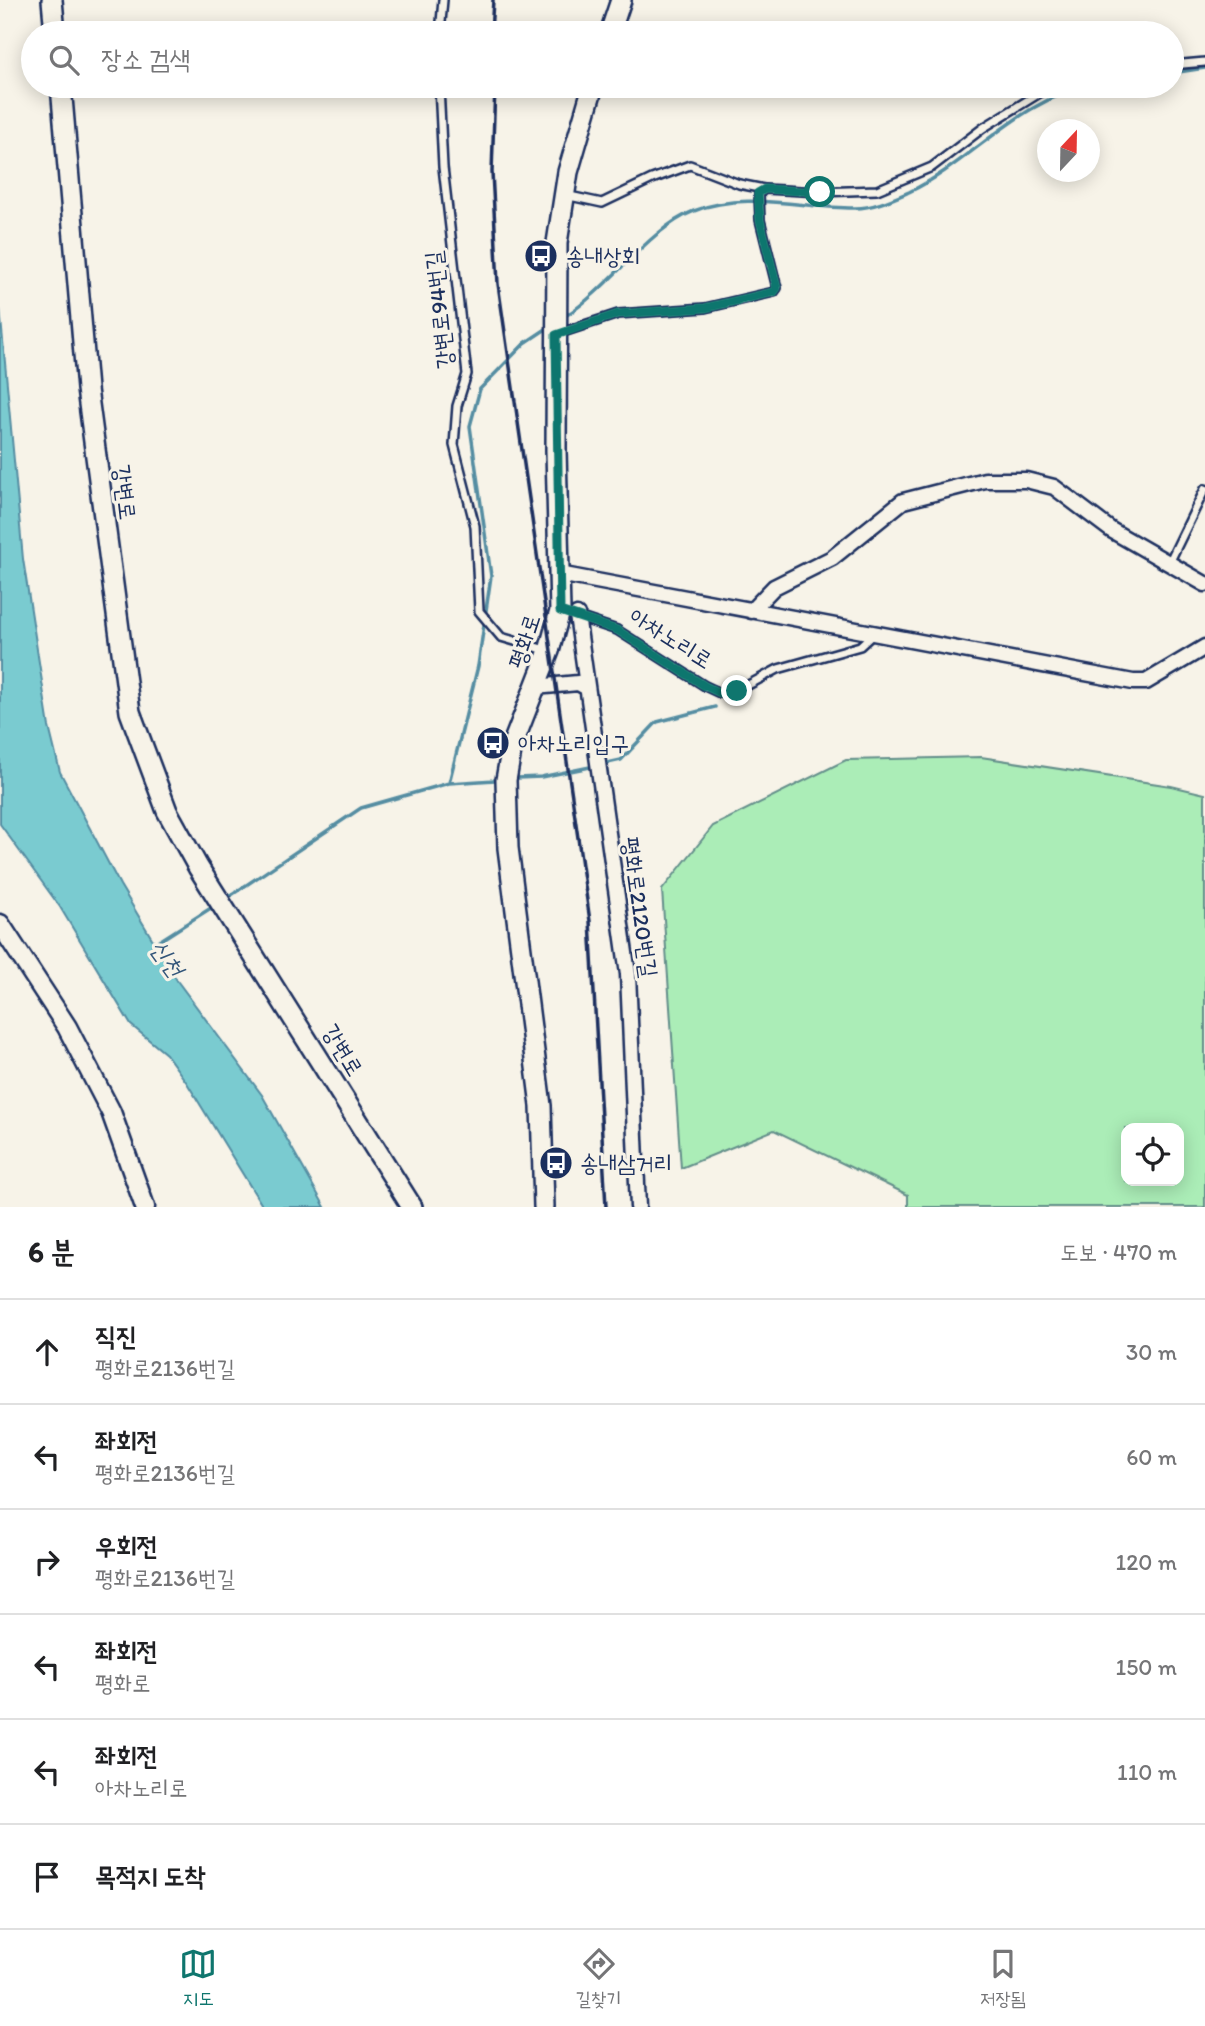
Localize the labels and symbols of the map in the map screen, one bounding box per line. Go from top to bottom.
north arrow [1037,119,1100,182]
route start [804,176,835,207]
bus stop icon: 송내상회 [522,237,560,275]
place label: 송내상회 [566,242,640,270]
street label: 강변로94번길 [419,250,459,370]
street label: 강변로 [108,463,142,521]
street label: 아차노리로 [624,602,718,674]
street label: 평화로 [502,610,546,672]
route end [721,675,752,706]
bus stop icon: 아차노리입구 [474,724,512,762]
place label: 아차노리입구 [518,729,629,757]
street label: 평화로2120번길 [616,835,664,979]
water label: 신천 [144,934,192,984]
street label: 강변로 [317,1019,369,1081]
bus stop icon: 송내삼거리 [537,1144,575,1182]
place label: 송내삼거리 [580,1149,673,1177]

